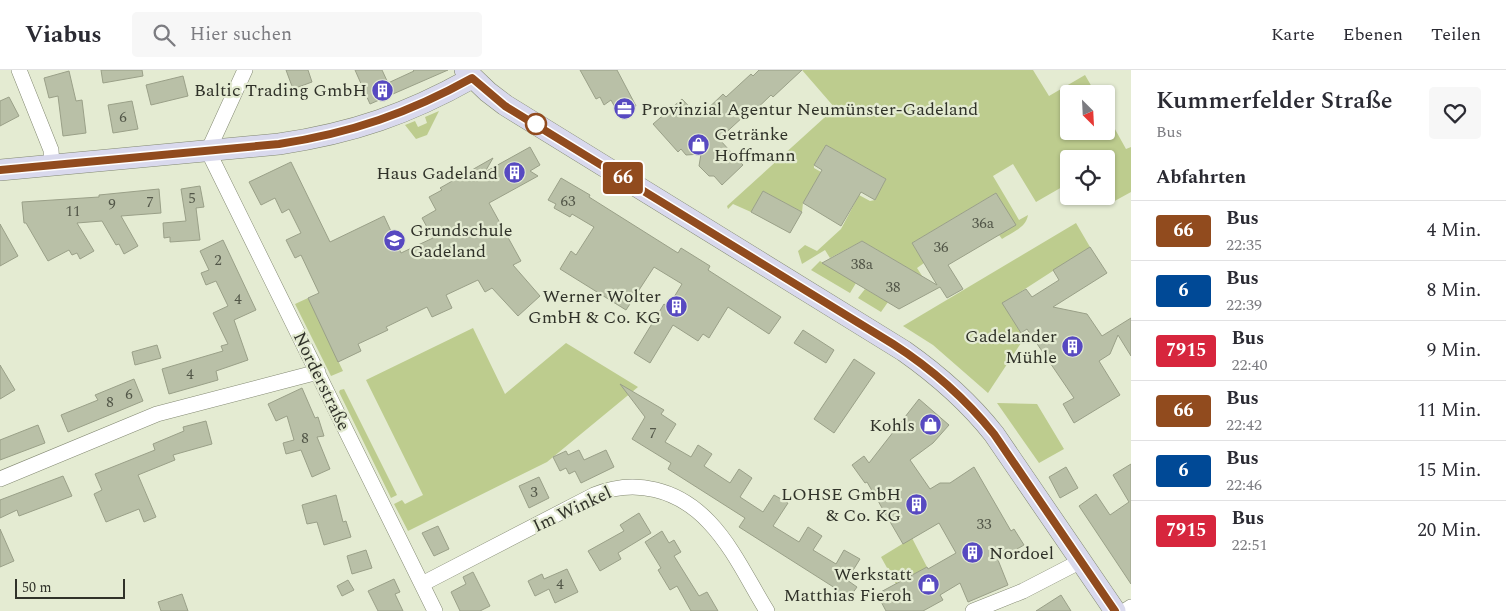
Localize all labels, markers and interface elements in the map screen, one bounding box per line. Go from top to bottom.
search box [132,12,482,57]
text: Viabus [25,17,102,53]
text: Hier suchen [190,20,292,49]
icon: search [150,21,178,49]
text: Karte [1271,21,1315,48]
text: Ebenen [1343,21,1403,48]
text: Teilen [1431,21,1481,48]
place label: Baltic Trading GmbH [194,77,367,104]
building icon: Baltic Trading GmbH [371,78,395,102]
text: Kummerfelder Straße [1156,83,1393,119]
north arrow [1060,85,1115,140]
map controls [1060,85,1115,205]
button: heart [1429,87,1481,139]
place label: Provinzial Agentur Neumünster-Gadeland [641,96,978,123]
office icon: Provinzial Agentur Neumünster-Gadeland [613,97,637,121]
house number: 6 [119,106,127,129]
unlabelled marker [525,113,547,135]
text: Bus [1156,120,1182,144]
place label: Getränke Hoffmann [714,121,796,169]
shop icon: Getränke Hoffmann [686,132,710,156]
button: locate [1060,150,1115,205]
place label: Haus Gadeland [376,160,498,187]
building icon: Haus Gadeland [502,161,526,185]
line badge: 66 [600,162,646,194]
text: Abfahrten [1156,163,1246,192]
text: 66 [613,164,633,191]
house number: 5 [188,187,196,210]
house number: 63 [560,190,576,213]
house number: 7 [146,191,154,214]
house number: 9 [108,193,116,216]
house number: 11 [65,200,81,223]
text: Bus [1226,204,1259,233]
house number: 36a [972,212,995,235]
text: 4 Min. [1427,216,1481,245]
place label: Grundschule Gadeland [410,217,513,265]
text: 66 [1173,217,1194,244]
school or university icon: Grundschule Gadeland [382,228,406,252]
text: 22:35 [1226,233,1262,257]
house number: 36 [933,236,949,259]
house number: 2 [214,249,222,272]
house number: 38a [851,253,874,276]
text: Bus [1226,264,1259,293]
house number: 38 [885,276,901,299]
text: 8 Min. [1427,276,1481,305]
text: 6 [1178,277,1189,304]
place label: Werner Wolter GmbH & Co. KG [528,283,661,331]
house number: 4 [234,288,242,311]
text: 22:39 [1226,293,1262,317]
building icon: Werner Wolter GmbH & Co. KG [665,294,689,318]
place label: Gadelander Mühle [965,323,1057,371]
text: Bus [1231,324,1264,353]
street label: Norderstraße [286,327,357,435]
building icon: Gadelander Mühle [1061,334,1085,358]
text: 9 Min. [1427,336,1481,365]
text: 7915 [1166,337,1206,364]
text: 22:40 [1231,353,1267,377]
house number: 4 [186,363,194,386]
house number: 6 [125,383,133,406]
text: Bus [1226,384,1259,413]
house number: 8 [106,391,114,414]
text: 11 Min. [1417,396,1481,425]
text: 66 [1173,397,1194,424]
place label: Kohls [869,412,915,439]
shop icon: Kohls [919,413,943,437]
text: 22:42 [1226,413,1262,437]
house number: 7 [649,422,657,445]
house number: 8 [301,427,309,450]
text: Bus [1226,444,1259,473]
text: 15 Min. [1417,456,1481,485]
text: 6 [1178,457,1189,484]
text: 22:46 [1226,473,1262,497]
street label: Im Winkel [528,479,616,539]
house number: 3 [530,481,538,504]
place label: LOHSE GmbH & Co. KG [781,481,901,529]
building icon: LOHSE GmbH & Co. KG [905,492,929,516]
text: Bus [1231,504,1264,533]
house number: 33 [976,513,992,536]
text: 20 Min. [1417,516,1481,545]
text: 7915 [1166,517,1206,544]
text: 22:51 [1231,533,1267,557]
place label: Nordoel [989,540,1054,567]
building icon: Nordoel [961,541,985,565]
place label: Werkstatt Matthias Fieroh [784,561,912,609]
shop icon: Werkstatt Matthias Fieroh [916,572,940,596]
house number: 4 [556,573,564,596]
scale bar [15,576,125,599]
text: 50 m [22,577,52,598]

